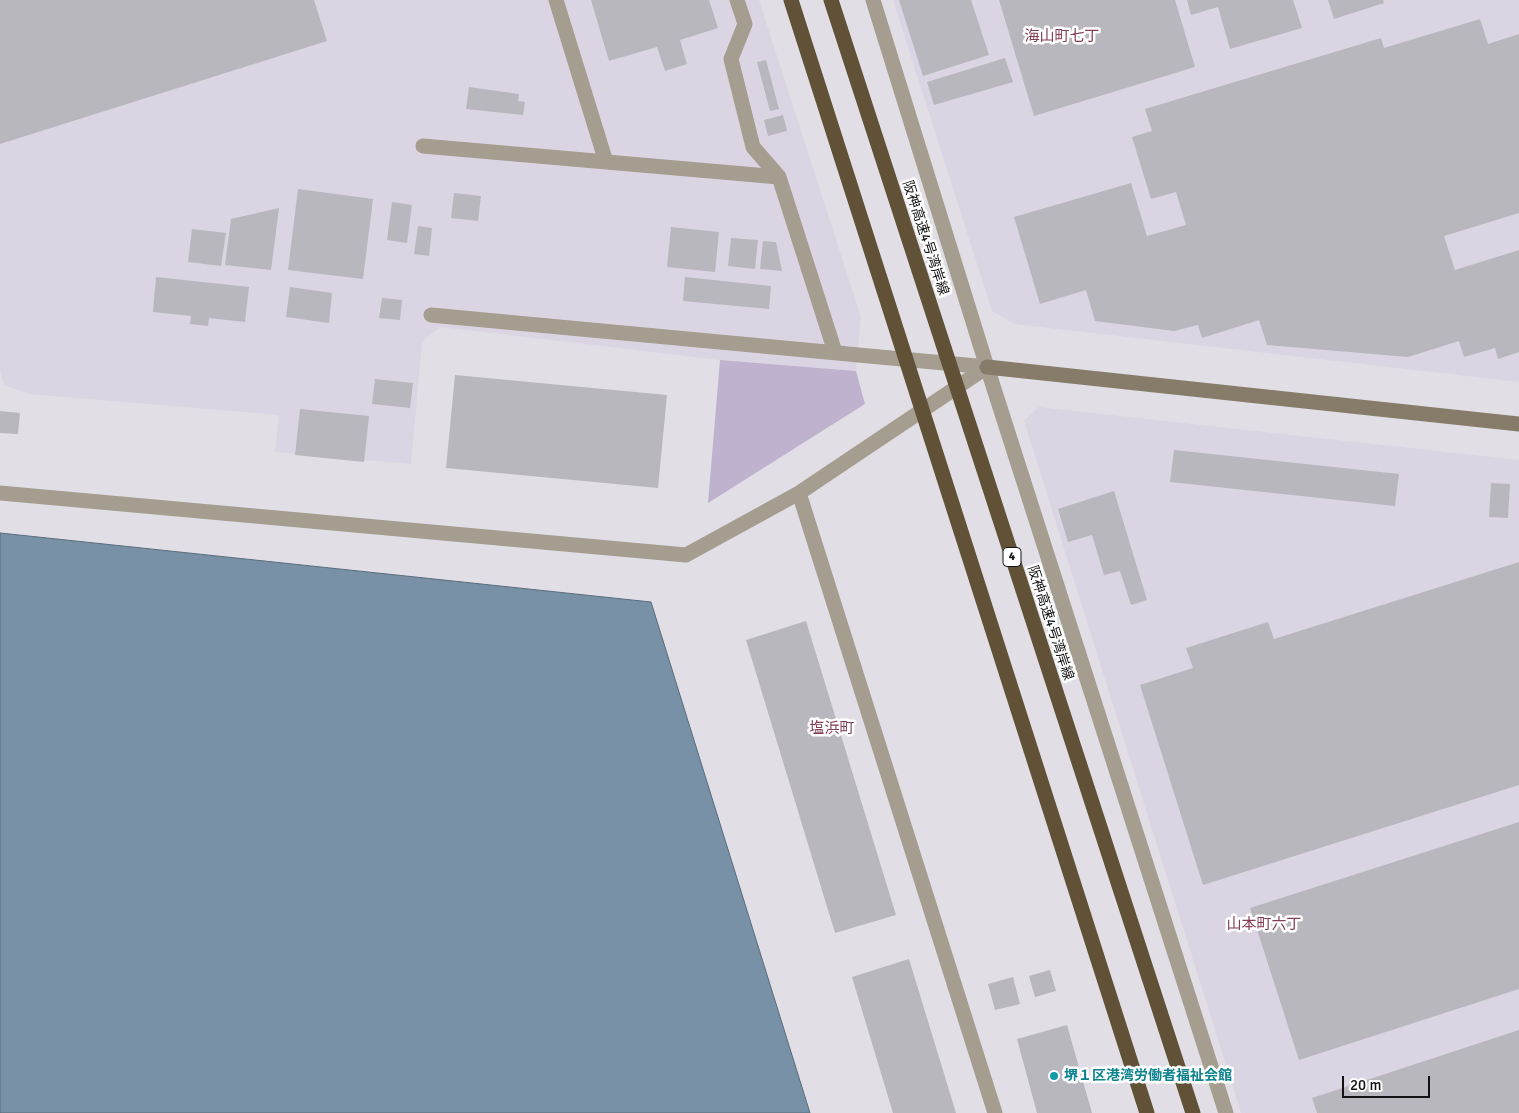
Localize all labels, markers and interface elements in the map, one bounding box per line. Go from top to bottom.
district label: 海山町七丁 [1025,28,1099,46]
street label: 阪神高速4号湾岸線 [899,179,951,297]
road number: 4 [1003,548,1021,566]
street label: 阪神高速4号湾岸線 [1024,564,1076,682]
district label: 塩浜町 [810,720,854,738]
district label: 山本町六丁 [1227,916,1301,934]
scale bar [1344,1066,1432,1098]
place label: 堺１区港湾労働者福祉会館 [1064,1068,1232,1084]
marker: 堺１区港湾労働者福祉会館 [1048,1070,1060,1082]
text: 20 m [1350,1076,1381,1094]

